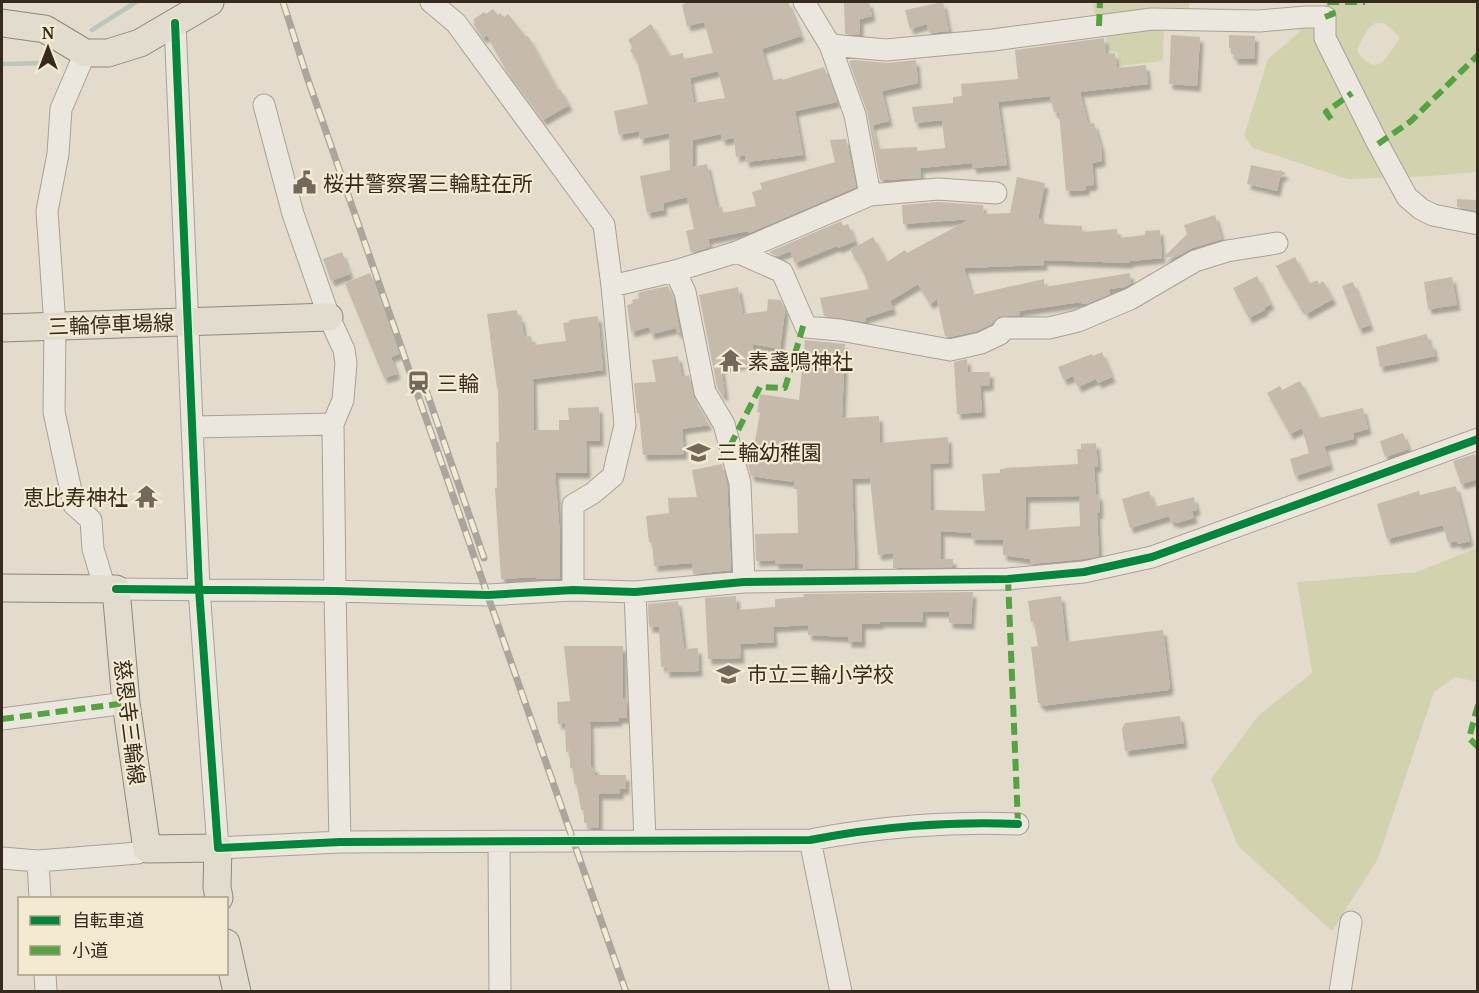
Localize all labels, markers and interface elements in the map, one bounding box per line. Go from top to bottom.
north arrow [18,18,78,78]
text: N [42,22,55,44]
place label: 桜井警察署三輪駐在所 [323,169,533,197]
public building icon: 桜井警察署三輪駐在所 [292,170,318,196]
street label: 三輪停車場線 [48,308,174,340]
place label: 素盞鳴神社 [748,347,853,375]
temple icon: 素盞鳴神社 [717,348,743,374]
place label: 三輪 [437,369,479,397]
station icon: 三輪 [406,370,432,396]
place label: 三輪幼稚園 [717,438,822,466]
school or university icon: 三輪幼稚園 [686,439,712,465]
place label: 恵比寿神社 [23,483,128,511]
temple icon: 恵比寿神社 [133,484,159,510]
street label: 慈恩寺三輪線 [108,658,152,786]
place label: 市立三輪小学校 [747,660,894,688]
school or university icon: 市立三輪小学校 [716,661,742,687]
legend [18,897,228,975]
text: 自転車道 [72,908,144,932]
text: 小道 [72,938,108,962]

